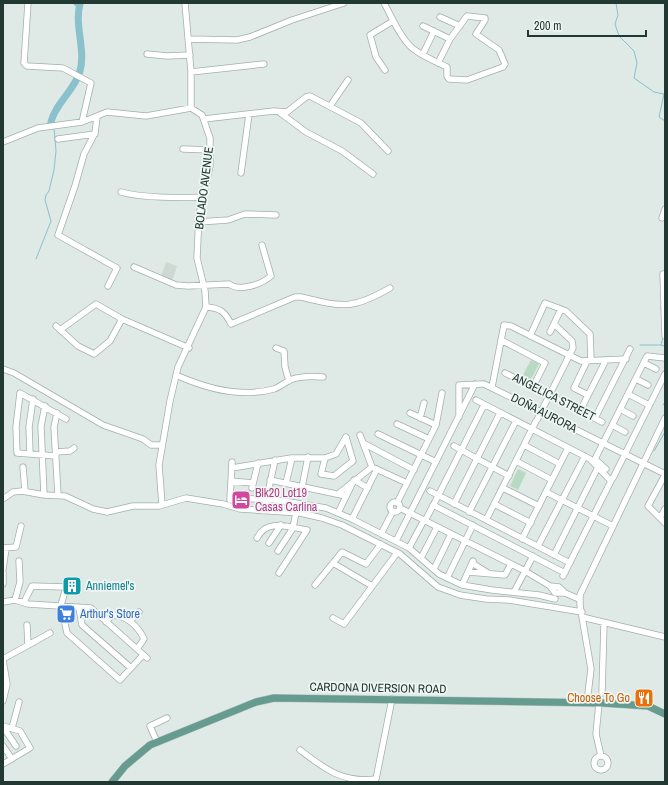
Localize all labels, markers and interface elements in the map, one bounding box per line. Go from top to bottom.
scale bar [528,12,646,38]
text: 200 m [534,18,561,34]
street label: BOLADO AVENUE [191,146,217,230]
street label: ANGELICA STREET [509,369,598,425]
street label: DOÑA AURORA [508,389,580,437]
place label: Blk20 Lot19 Casas Carlina [255,485,318,515]
hotel icon: Blk20 Lot19 Casas Carlina [230,489,252,511]
building icon: Anniemel's [61,575,83,597]
place label: Anniemel's [85,578,134,594]
supermarket icon: Arthur's Store [55,603,77,625]
place label: Arthur's Store [79,606,140,622]
street label: CARDONA DIVERSION ROAD [310,679,446,697]
restaurant icon: Choose To Go [633,687,655,709]
place label: Choose To Go [567,690,630,706]

